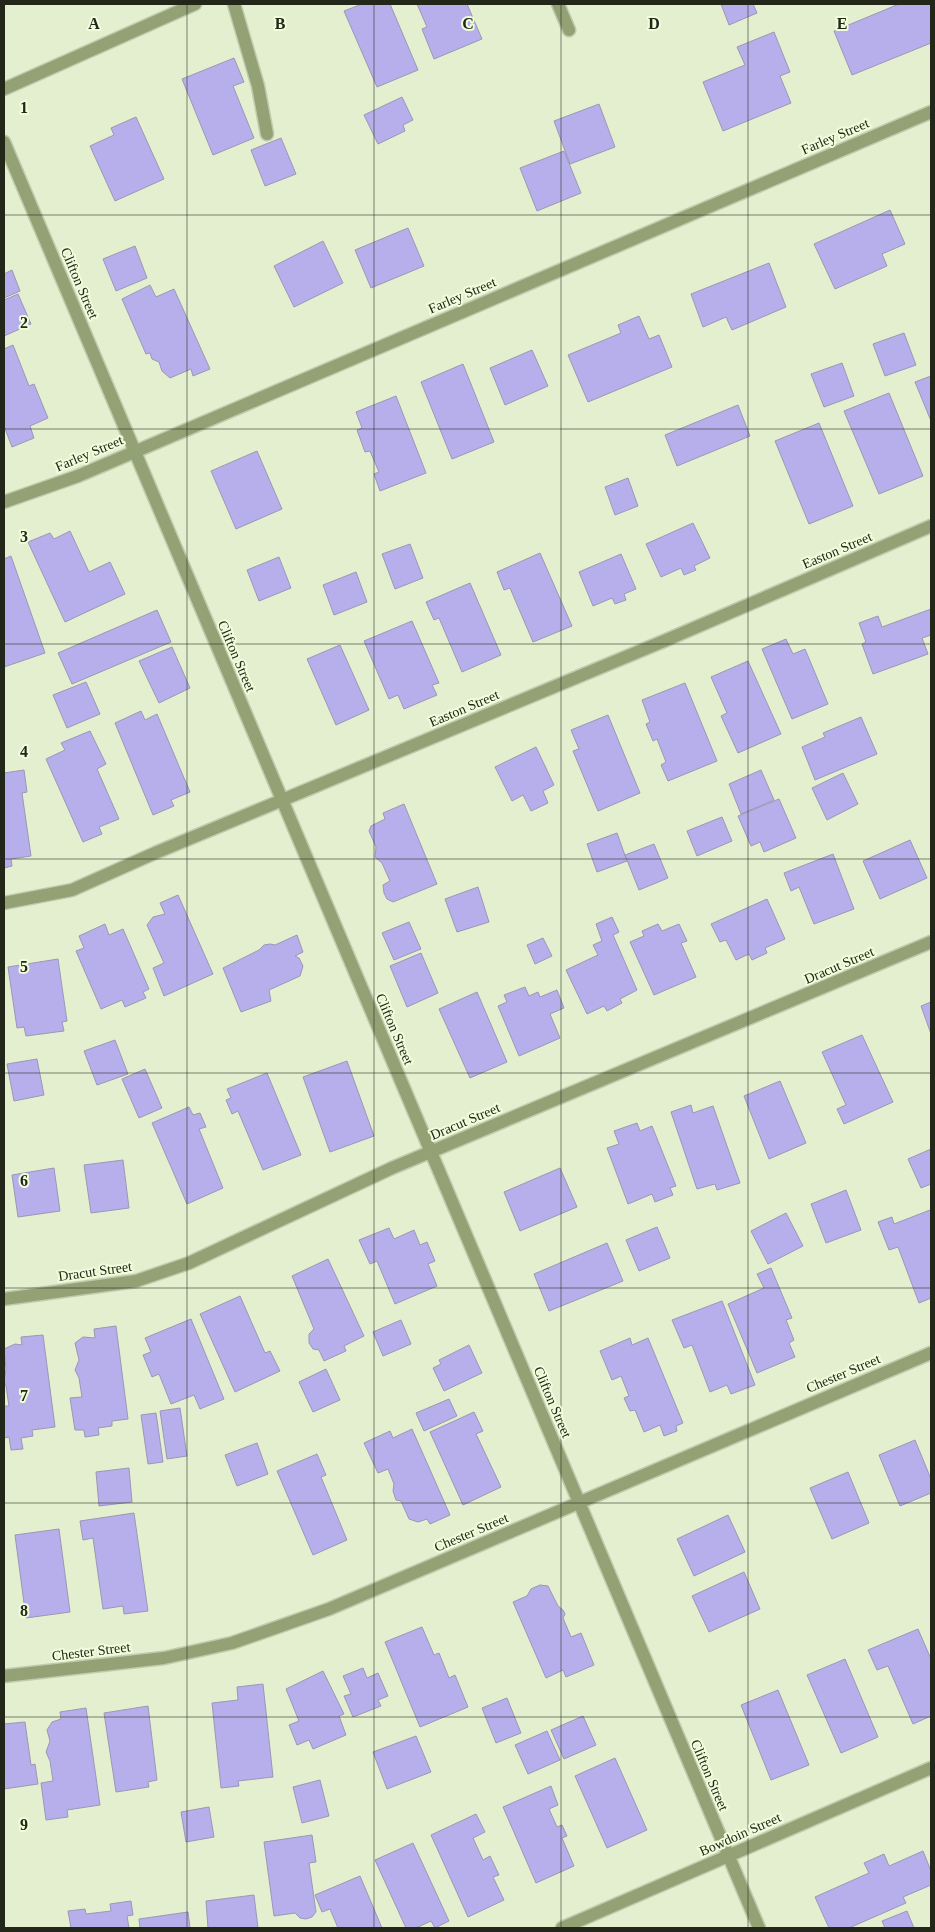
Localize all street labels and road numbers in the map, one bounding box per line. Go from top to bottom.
street label: Farley Street [799,115,871,157]
street label: Clifton Street [58,245,101,321]
street label: Farley Street [426,274,498,316]
street label: Farley Street [53,432,125,474]
street label: Easton Street [800,529,874,572]
street label: Clifton Street [215,618,258,694]
street label: Easton Street [427,687,501,730]
street label: Dracut Street [802,944,876,987]
street label: Clifton Street [373,991,416,1067]
street label: Dracut Street [428,1100,502,1143]
street label: Dracut Street [57,1259,133,1284]
street label: Chester Street [804,1351,883,1396]
street label: Clifton Street [531,1364,574,1440]
street label: Chester Street [432,1510,511,1555]
street label: Chester Street [51,1639,131,1664]
street label: Clifton Street [688,1737,731,1813]
street label: Bowdoin Street [697,1810,783,1859]

